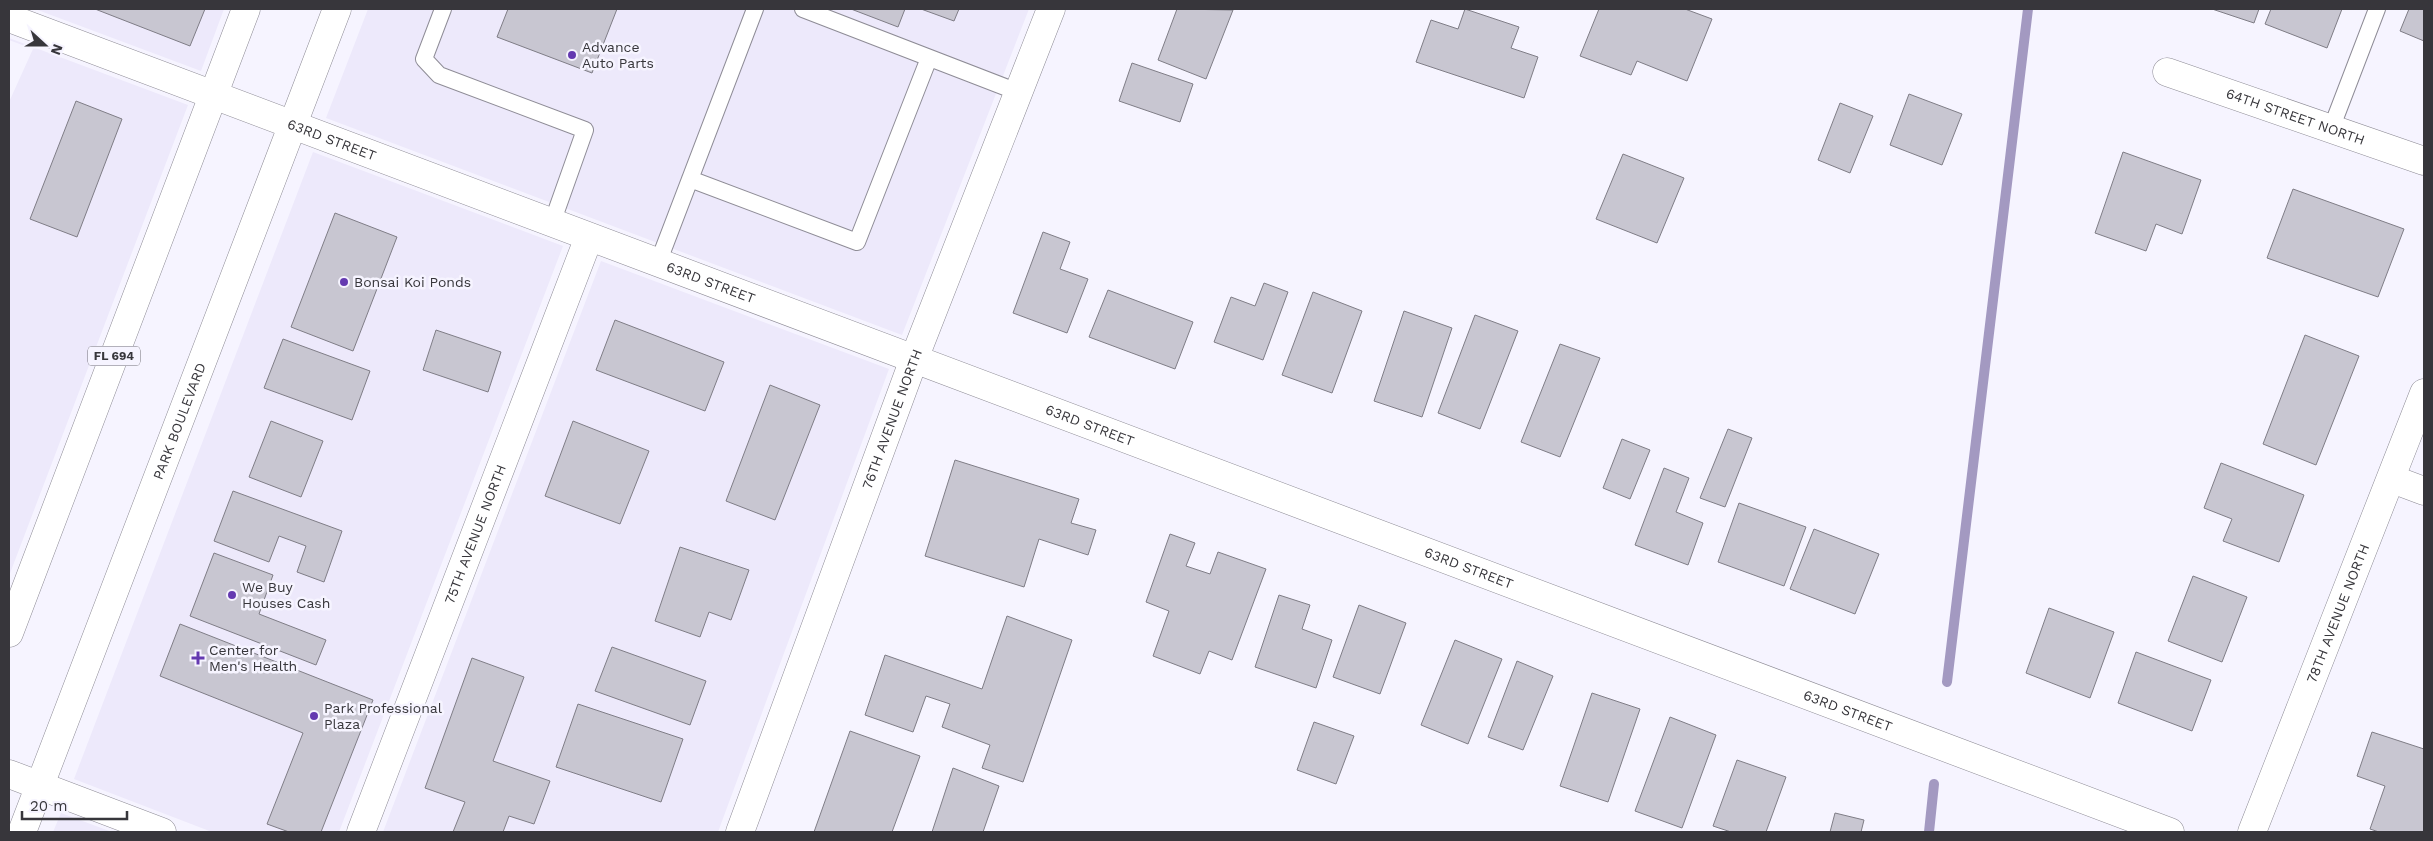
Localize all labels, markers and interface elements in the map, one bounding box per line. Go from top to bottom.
north arrow [20,20,70,70]
place label: Advance Auto Parts [582,39,654,71]
text: N [48,42,66,57]
marker: Advance Auto Parts [566,49,578,61]
street label: 64TH STREET NORTH [2224,85,2367,148]
street label: 63RD STREET [285,116,379,164]
street label: 63RD STREET [664,258,758,307]
place label: Bonsai Koi Ponds [354,274,471,290]
marker: Bonsai Koi Ponds [338,276,350,288]
road number: FL 694 [88,346,140,366]
street label: 76TH AVENUE NORTH [859,347,925,491]
street label: PARK BOULEVARD [150,360,209,482]
street label: 63RD STREET [1043,401,1137,449]
street label: 75TH AVENUE NORTH [441,462,509,606]
street label: 78TH AVENUE NORTH [2303,541,2372,685]
street label: 63RD STREET [1422,544,1516,592]
place label: We Buy Houses Cash [242,579,330,611]
marker: We Buy Houses Cash [226,589,238,601]
place label: Center for Men's Health [209,642,297,674]
marker: Center for Men's Health [191,651,205,665]
street label: 63RD STREET [1801,687,1895,735]
place label: Park Professional Plaza [324,700,443,732]
marker: Park Professional Plaza [308,710,320,722]
scale bar [22,788,128,820]
text: 20 m [30,797,68,815]

